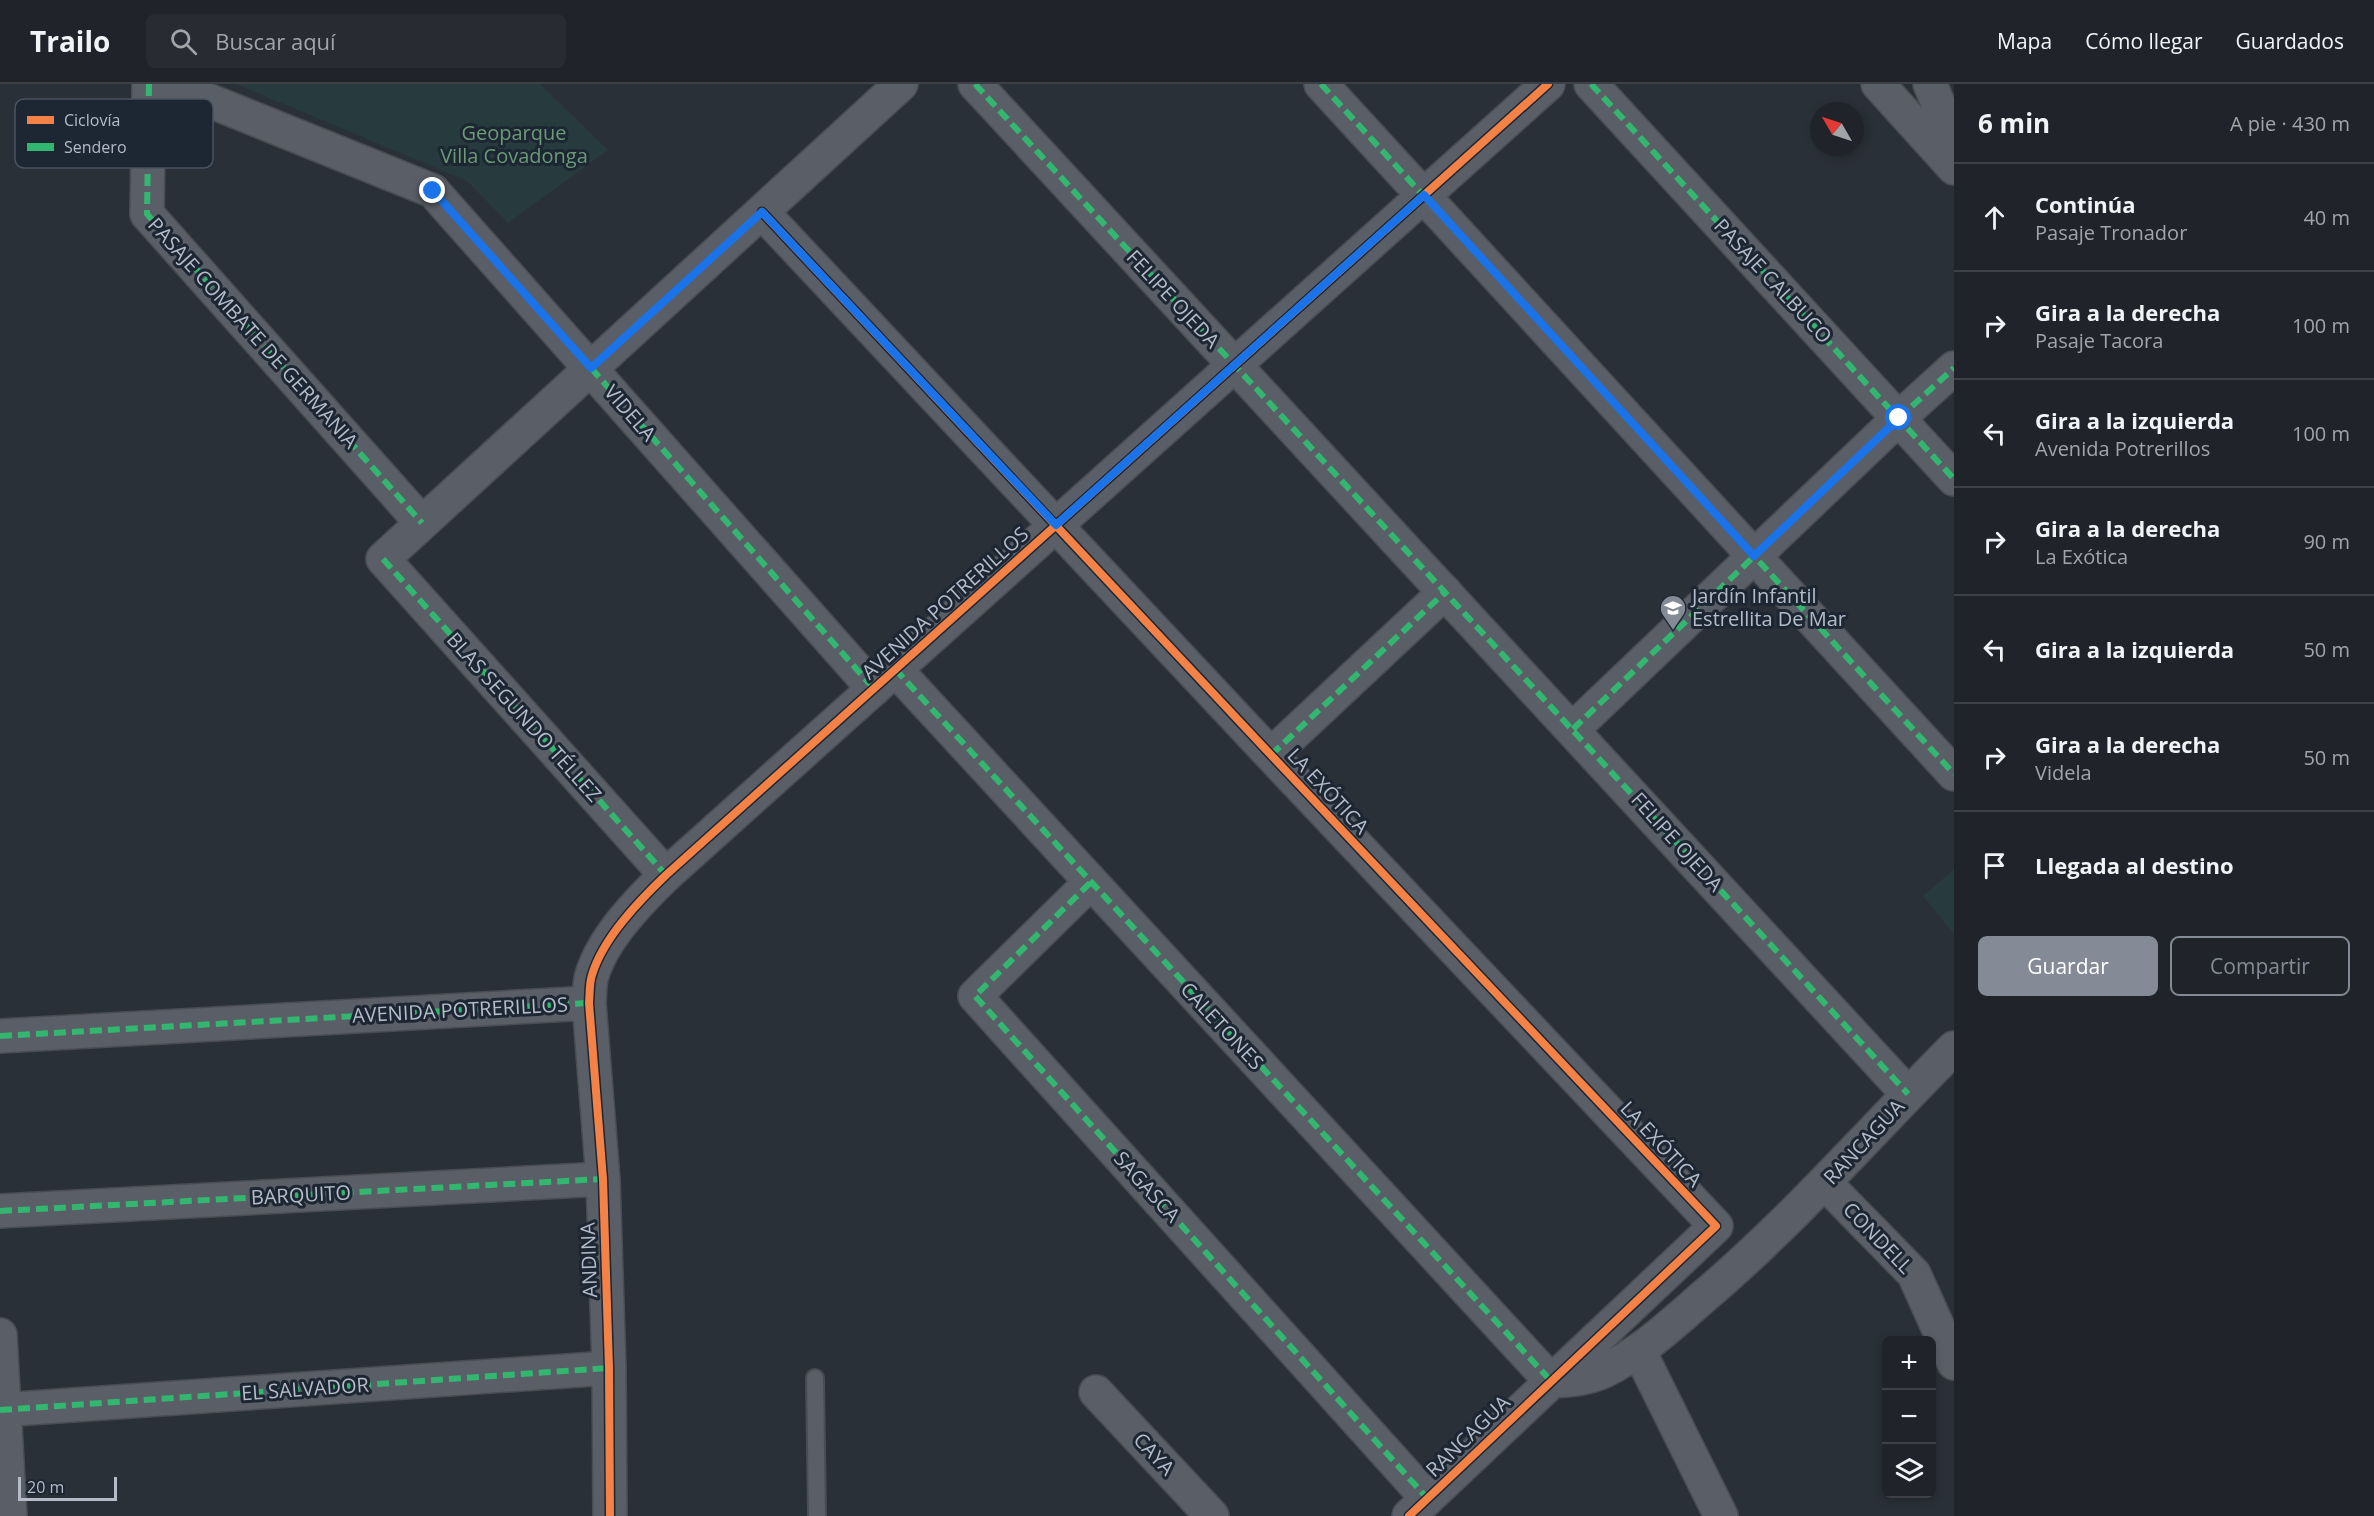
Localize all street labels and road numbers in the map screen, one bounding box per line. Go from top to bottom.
street label: PASAJE COMBATE DE GERMANIA [142,212,365,454]
street label: PASAJE CALBUCO [1708,212,1838,349]
street label: FELIPE OJEDA [1121,244,1226,354]
street label: VIDELA [598,379,663,447]
street label: AVENIDA POTRERILLOS [855,520,1034,685]
street label: BLAS SEGUNDO TÉLLEZ [441,626,608,807]
street label: LA EXÓTICA [1282,742,1375,840]
street label: FELIPE OJEDA [1626,786,1729,897]
street label: CALETONES [1175,976,1270,1075]
street label: AVENIDA POTRERILLOS [351,990,569,1029]
street label: RANCAGUA [1817,1093,1910,1190]
street label: LA EXÓTICA [1615,1095,1708,1193]
street label: SAGASCA [1108,1145,1187,1228]
street label: BARQUITO [250,1178,352,1211]
street label: CONDELL [1837,1196,1919,1279]
street label: ANDINA [574,1221,603,1298]
street label: EL SALVADOR [240,1371,370,1406]
street label: RANCAGUA [1420,1388,1516,1483]
street label: CAYA [1128,1427,1181,1481]

